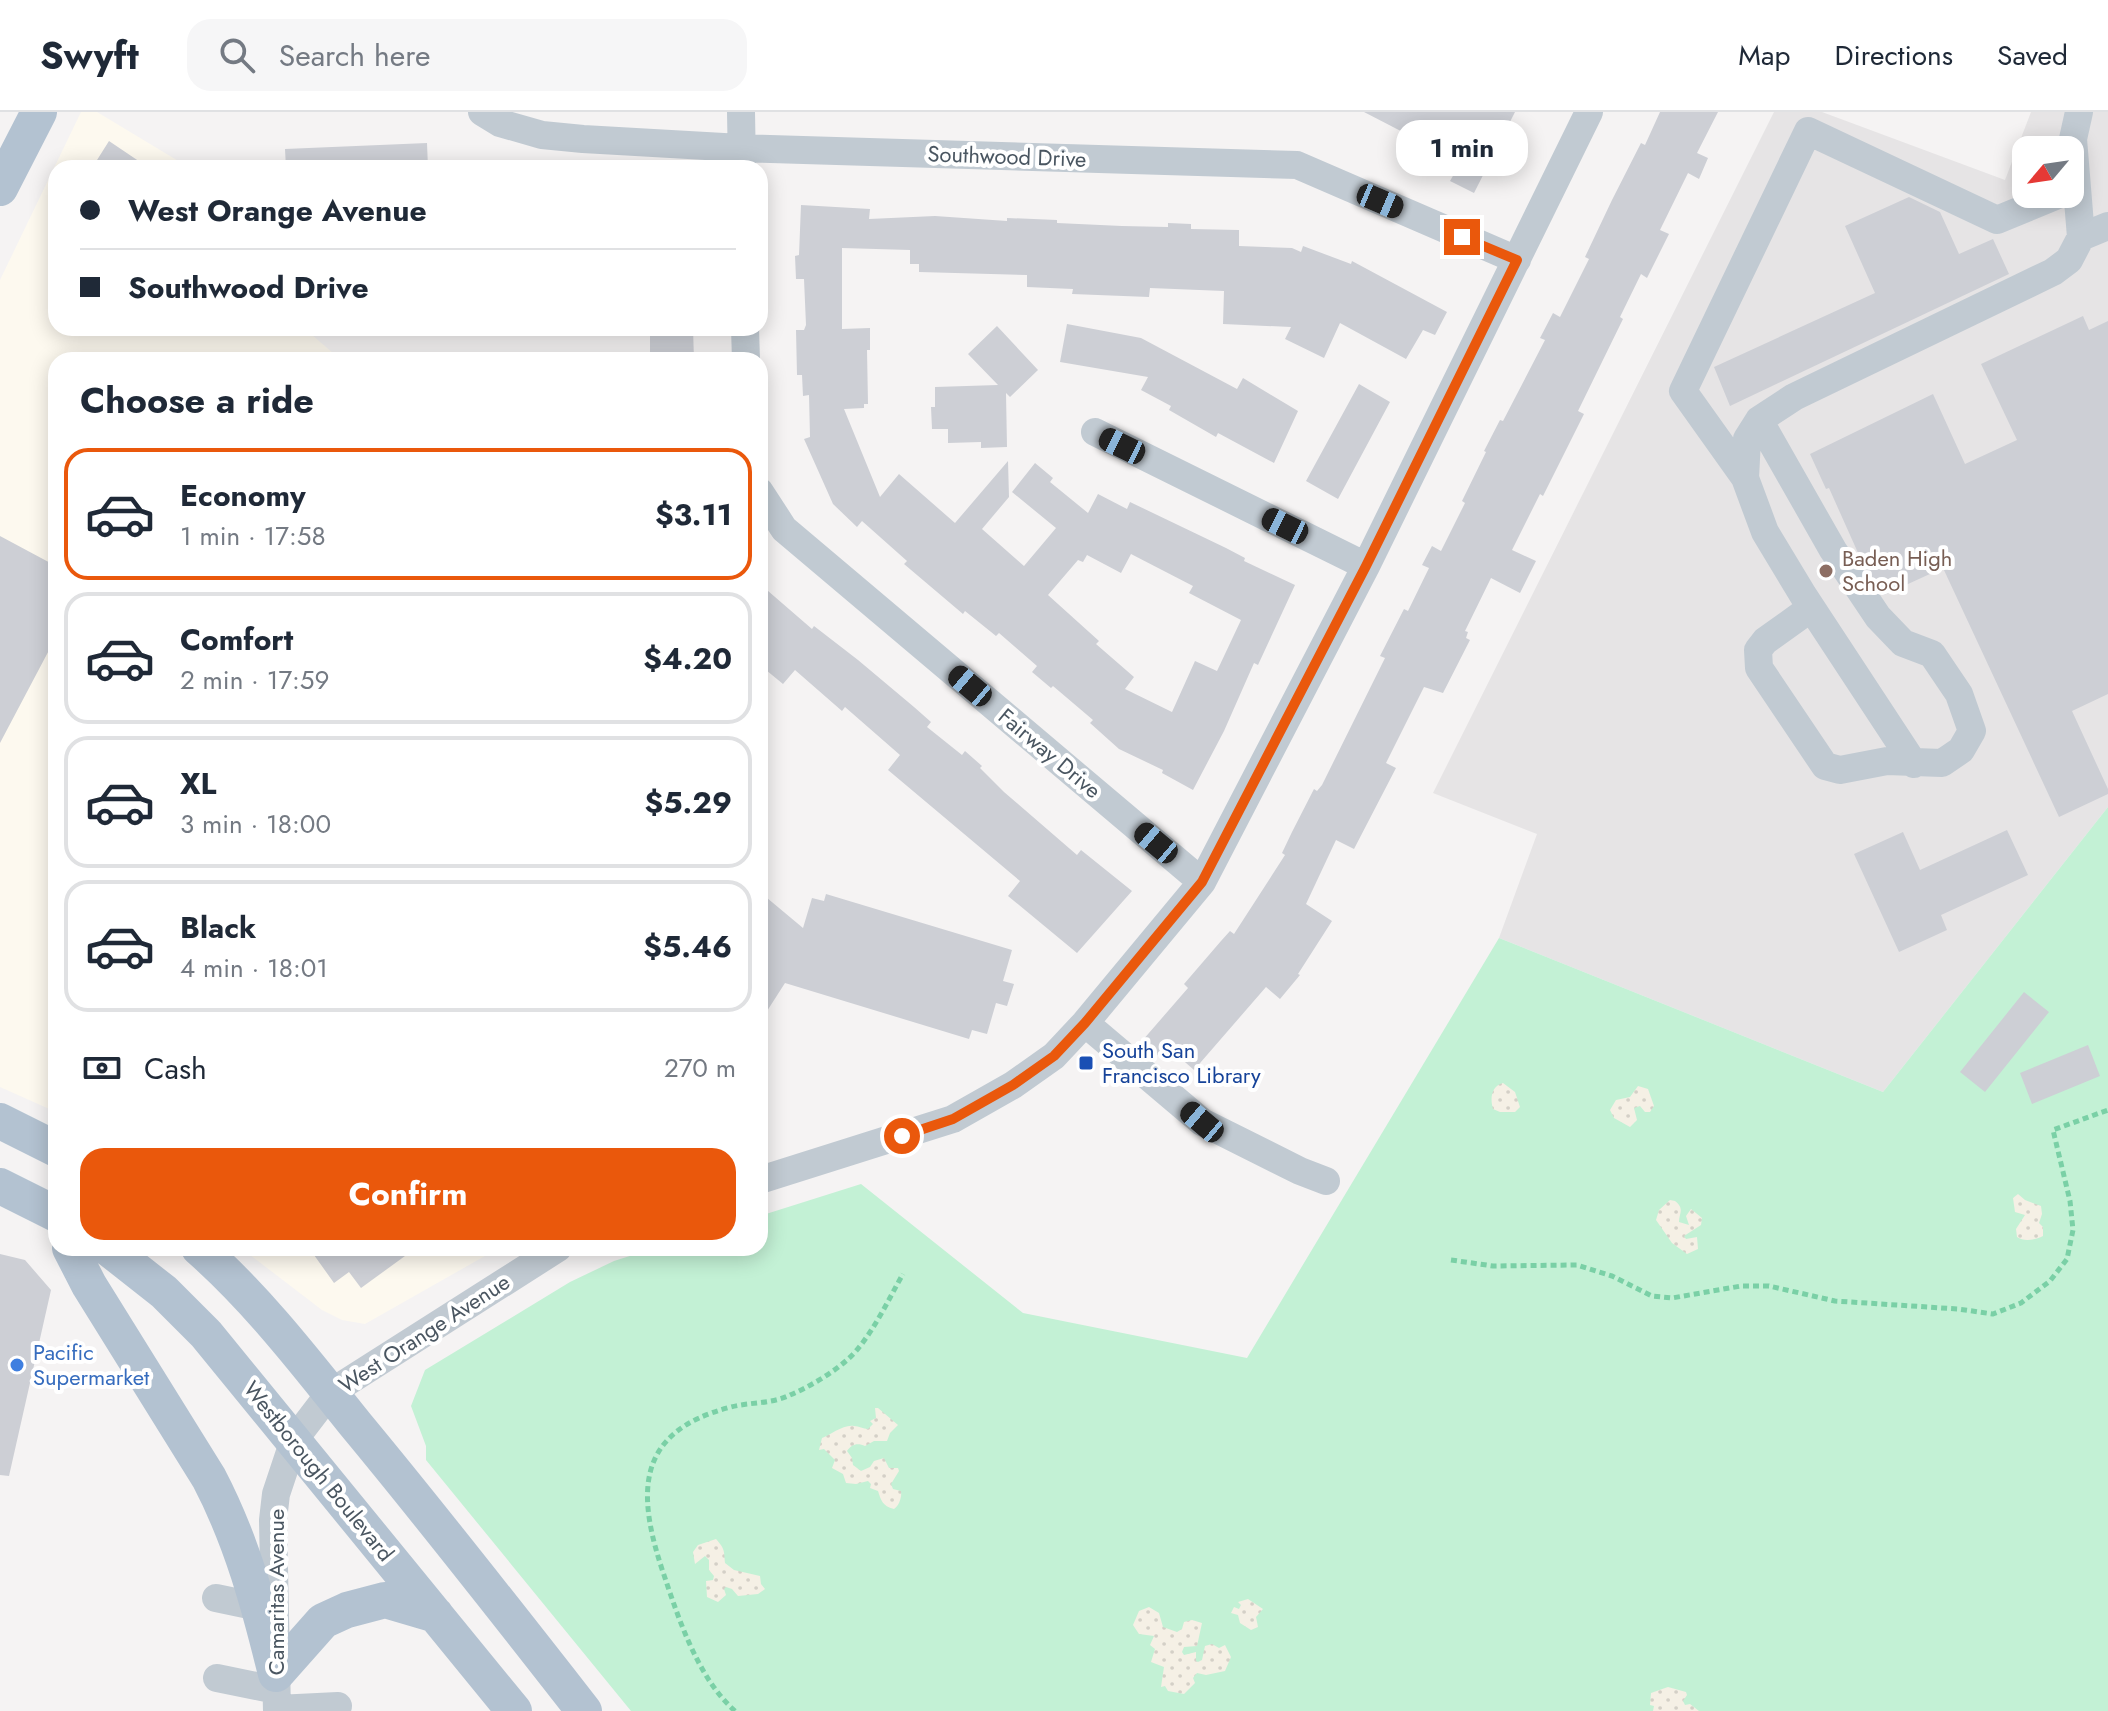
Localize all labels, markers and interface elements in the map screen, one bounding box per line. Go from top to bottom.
search box [187,19,747,91]
text: Swyft [40,28,139,83]
icon: search [215,33,259,77]
text: Search here [279,34,431,77]
text: Map [1738,35,1790,76]
text: Directions [1834,35,1953,76]
text: Saved [1997,35,2068,76]
callout: 1 min [1396,121,1528,177]
text: 1 min [1430,129,1494,167]
north arrow [2012,136,2084,208]
map controls [2012,136,2084,208]
street label: Southwood Drive [927,137,1087,175]
car [1353,181,1407,221]
text: West Orange Avenue [128,189,427,232]
route end [1444,219,1480,255]
text: Southwood Drive [128,266,369,309]
text: Choose a ride [80,374,314,426]
car [1095,425,1149,467]
text: Economy [180,474,306,517]
icon: car [84,478,156,550]
text: $3.11 [655,493,732,536]
car [1258,505,1312,547]
text: 1 min · 17:58 [180,517,326,555]
place label: Baden High School [1842,542,1952,599]
marker: Baden High School [1817,562,1835,580]
text: Comfort [180,618,293,661]
icon: car [84,622,156,694]
text: $4.20 [643,637,732,680]
text: 2 min · 17:59 [180,661,329,699]
car [944,661,996,711]
street label: Fairway Drive [992,700,1108,806]
text: XL [180,762,216,805]
icon: car [84,766,156,838]
text: $5.29 [645,781,732,824]
text: 3 min · 18:00 [180,805,331,843]
car [1130,818,1182,868]
text: Black [180,906,256,949]
icon: car [84,910,156,982]
text: $5.46 [643,925,732,968]
text: 4 min · 18:01 [180,949,328,987]
place label: South San Francisco Library [1102,1034,1261,1091]
icon: cash [80,1046,124,1090]
text: Cash [144,1047,207,1090]
text: 270 m [664,1049,736,1087]
marker: South San Francisco Library [1077,1054,1095,1072]
car [1176,1097,1228,1147]
route start [884,1118,920,1154]
button: Confirm [80,1148,736,1240]
street label: West Orange Avenue [332,1266,516,1400]
place label: Pacific Supermarket [33,1336,150,1393]
marker: Pacific Supermarket [8,1356,26,1374]
street label: Westborough Boulevard [236,1374,402,1568]
street label: Camaritas Avenue [260,1509,292,1675]

